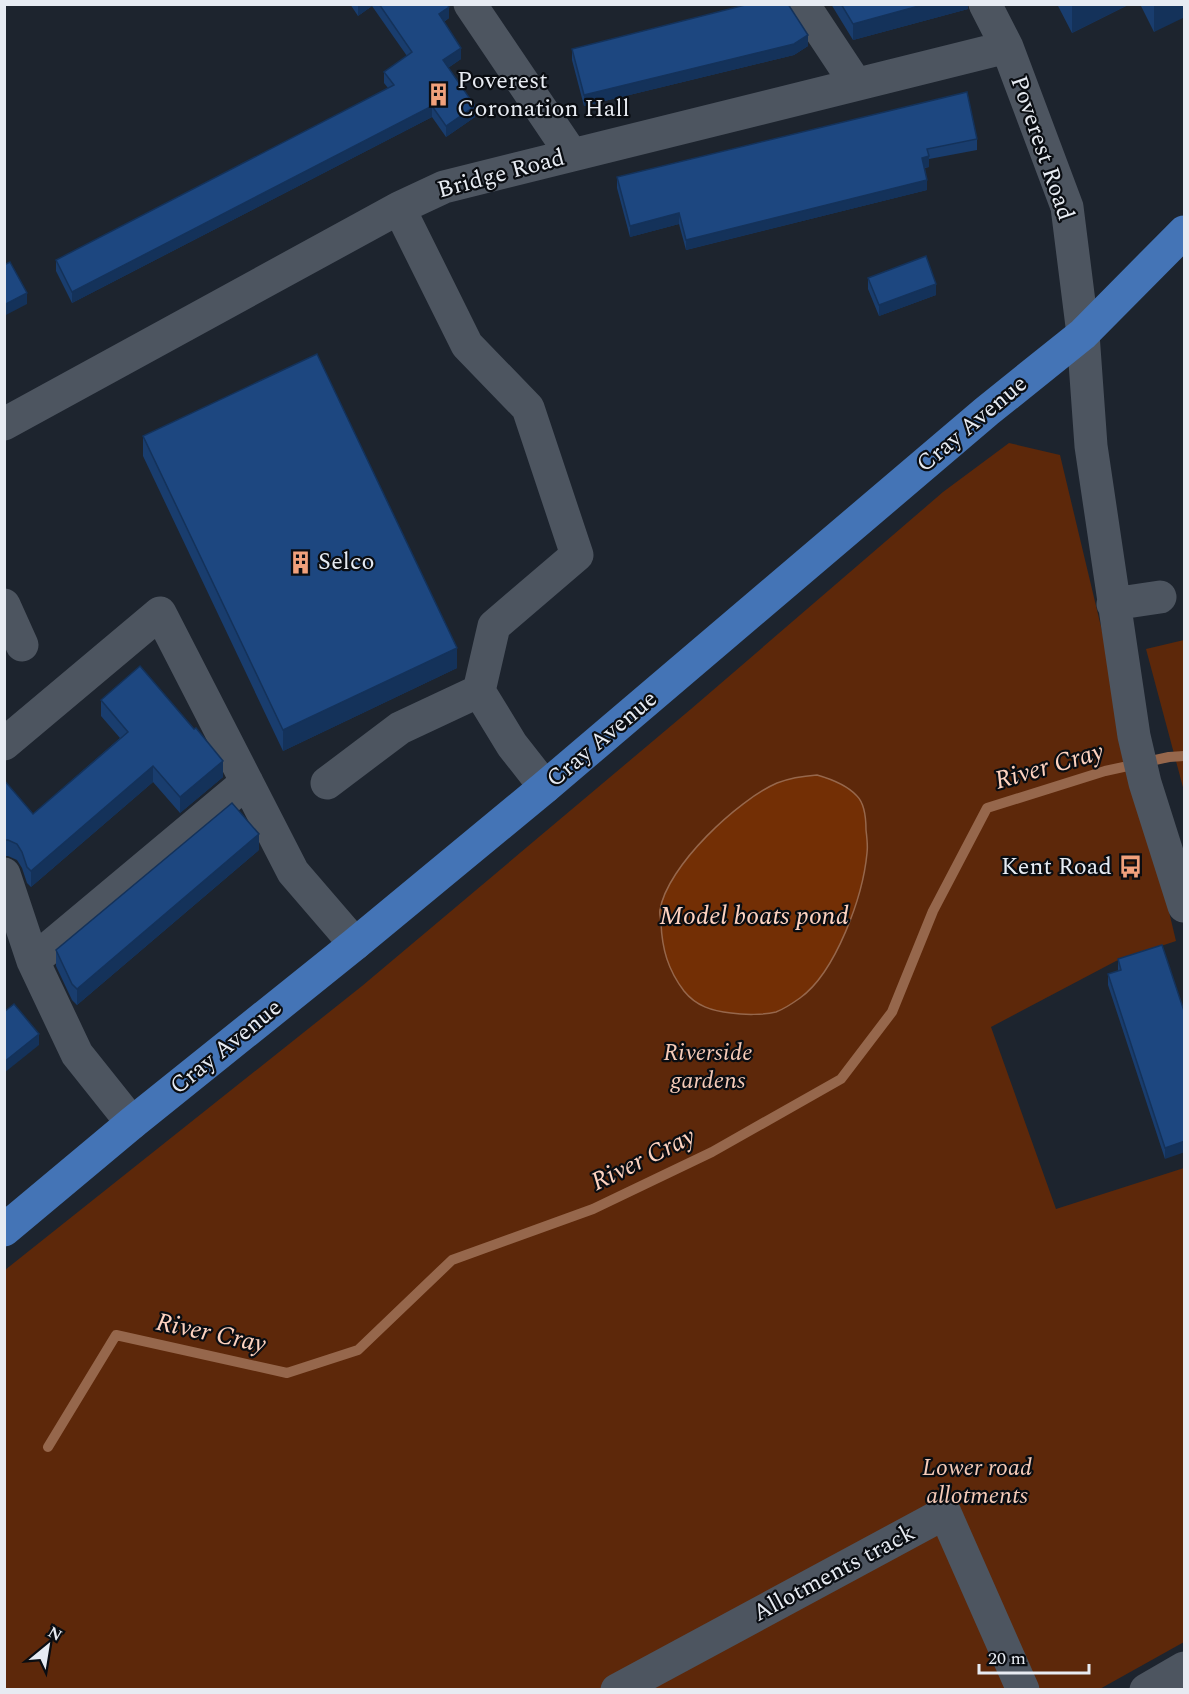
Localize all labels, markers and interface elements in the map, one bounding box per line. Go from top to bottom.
place label: Poverest Coronation Hall [457,63,630,127]
street label: Poverest Road [1000,71,1084,225]
building icon: Poverest Coronation Hall [426,82,452,108]
street label: Bridge Road [433,140,569,208]
street label: Cray Avenue [909,367,1035,481]
place label: Selco [318,544,374,580]
building icon: Selco [287,549,313,575]
street label: Cray Avenue [539,682,665,796]
water label: River Cray [990,731,1109,801]
place label: Kent Road [1001,849,1112,885]
bus stop icon: Kent Road [1117,854,1143,880]
water label: Model boats pond [659,896,849,936]
street label: Cray Avenue [162,990,290,1104]
park label: Riverside gardens [663,1035,753,1099]
water label: River Cray [584,1116,702,1201]
water label: River Cray [152,1302,270,1364]
park label: Lower road allotments [922,1450,1032,1514]
street label: Allotments track [746,1515,922,1631]
north arrow [18,1616,78,1676]
text: N [43,1620,67,1648]
scale bar [979,1637,1088,1675]
text: 20 m [988,1645,1026,1672]

